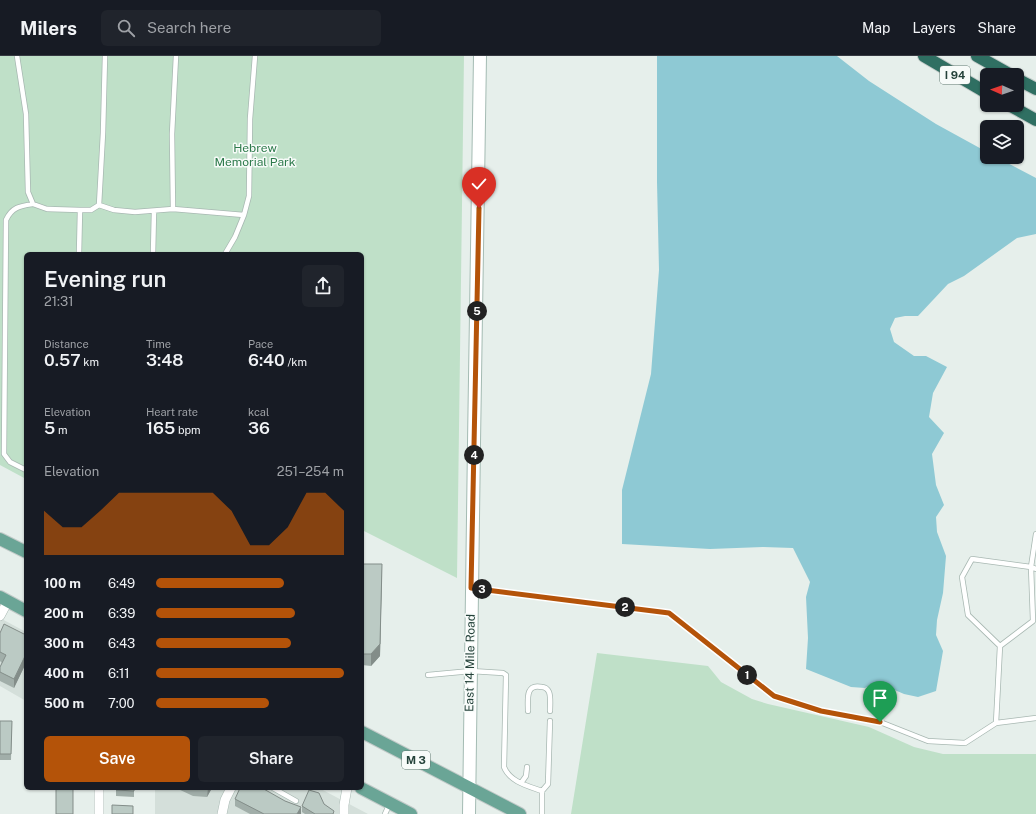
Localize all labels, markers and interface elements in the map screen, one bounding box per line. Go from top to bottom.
search box [101,10,381,46]
text: Milers [20,17,77,39]
icon: search [115,17,137,39]
text: Search here [147,19,231,36]
text: Map [862,20,890,36]
text: Layers [912,20,956,36]
text: Share [978,20,1016,36]
road number: I 94 [940,66,970,84]
north arrow [980,68,1024,112]
map controls [980,68,1024,164]
button: layers [980,120,1024,164]
park label: Hebrew Memorial Park [215,141,296,169]
pin [462,167,496,208]
icon: check [468,173,490,195]
button: share [302,265,344,307]
text: Evening run [44,266,166,292]
text: 21:31 [44,294,73,309]
pin: 5 [467,301,487,321]
text: 5 [473,305,481,317]
text: Distance [44,338,89,350]
text: Time [146,338,171,350]
text: Pace [248,338,273,350]
text: 0.57 [44,350,81,370]
text: 3:48 [146,350,183,370]
text: 6:40 [248,350,285,370]
text: km [81,356,99,368]
text: /km [285,356,307,368]
text: Elevation [44,406,91,418]
text: Heart rate [146,406,198,418]
text: kcal [248,406,269,418]
text: 5 [44,418,55,438]
text: 165 [146,418,175,438]
text: 36 [248,418,270,438]
text: m [55,424,67,436]
text: bpm [175,424,201,436]
pin: 4 [464,445,484,465]
text: 4 [470,449,478,461]
text: Elevation [44,464,99,479]
text: 251–254 m [277,464,344,479]
text: 100 m [44,576,81,591]
text: 6:49 [108,576,135,591]
pin: 3 [472,579,492,599]
text: 3 [478,583,486,595]
pin: 2 [615,597,635,617]
text: 2 [622,601,629,613]
text: 200 m [44,606,84,621]
text: 6:39 [108,606,135,621]
street label: East 14 Mile Road [462,614,478,712]
text: 300 m [44,636,84,651]
text: 6:43 [108,636,135,651]
pin: 1 [737,665,757,685]
text: 400 m [44,666,84,681]
text: 6:11 [108,666,130,681]
text: 1 [745,669,749,681]
pin [863,681,897,722]
icon: arrive [869,687,891,709]
text: 500 m [44,696,84,711]
text: 7:00 [108,696,135,711]
button: Save [44,736,190,782]
button: Share [198,736,344,782]
road number: M 3 [402,751,430,769]

